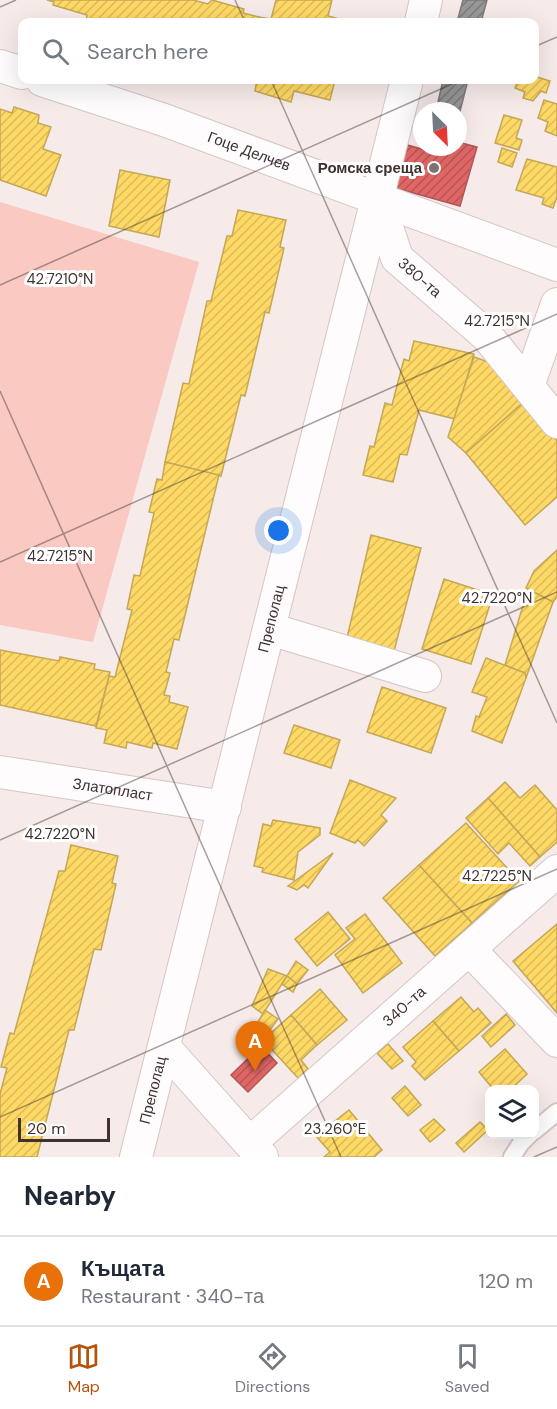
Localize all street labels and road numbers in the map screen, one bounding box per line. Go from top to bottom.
street label: Гоце Делчев [205,127,293,176]
street label: 380-та [394,253,446,302]
street label: Преполац [253,582,290,655]
street label: Златопласт [71,773,154,806]
street label: 340-та [378,981,431,1031]
street label: Преполац [135,1054,171,1126]

